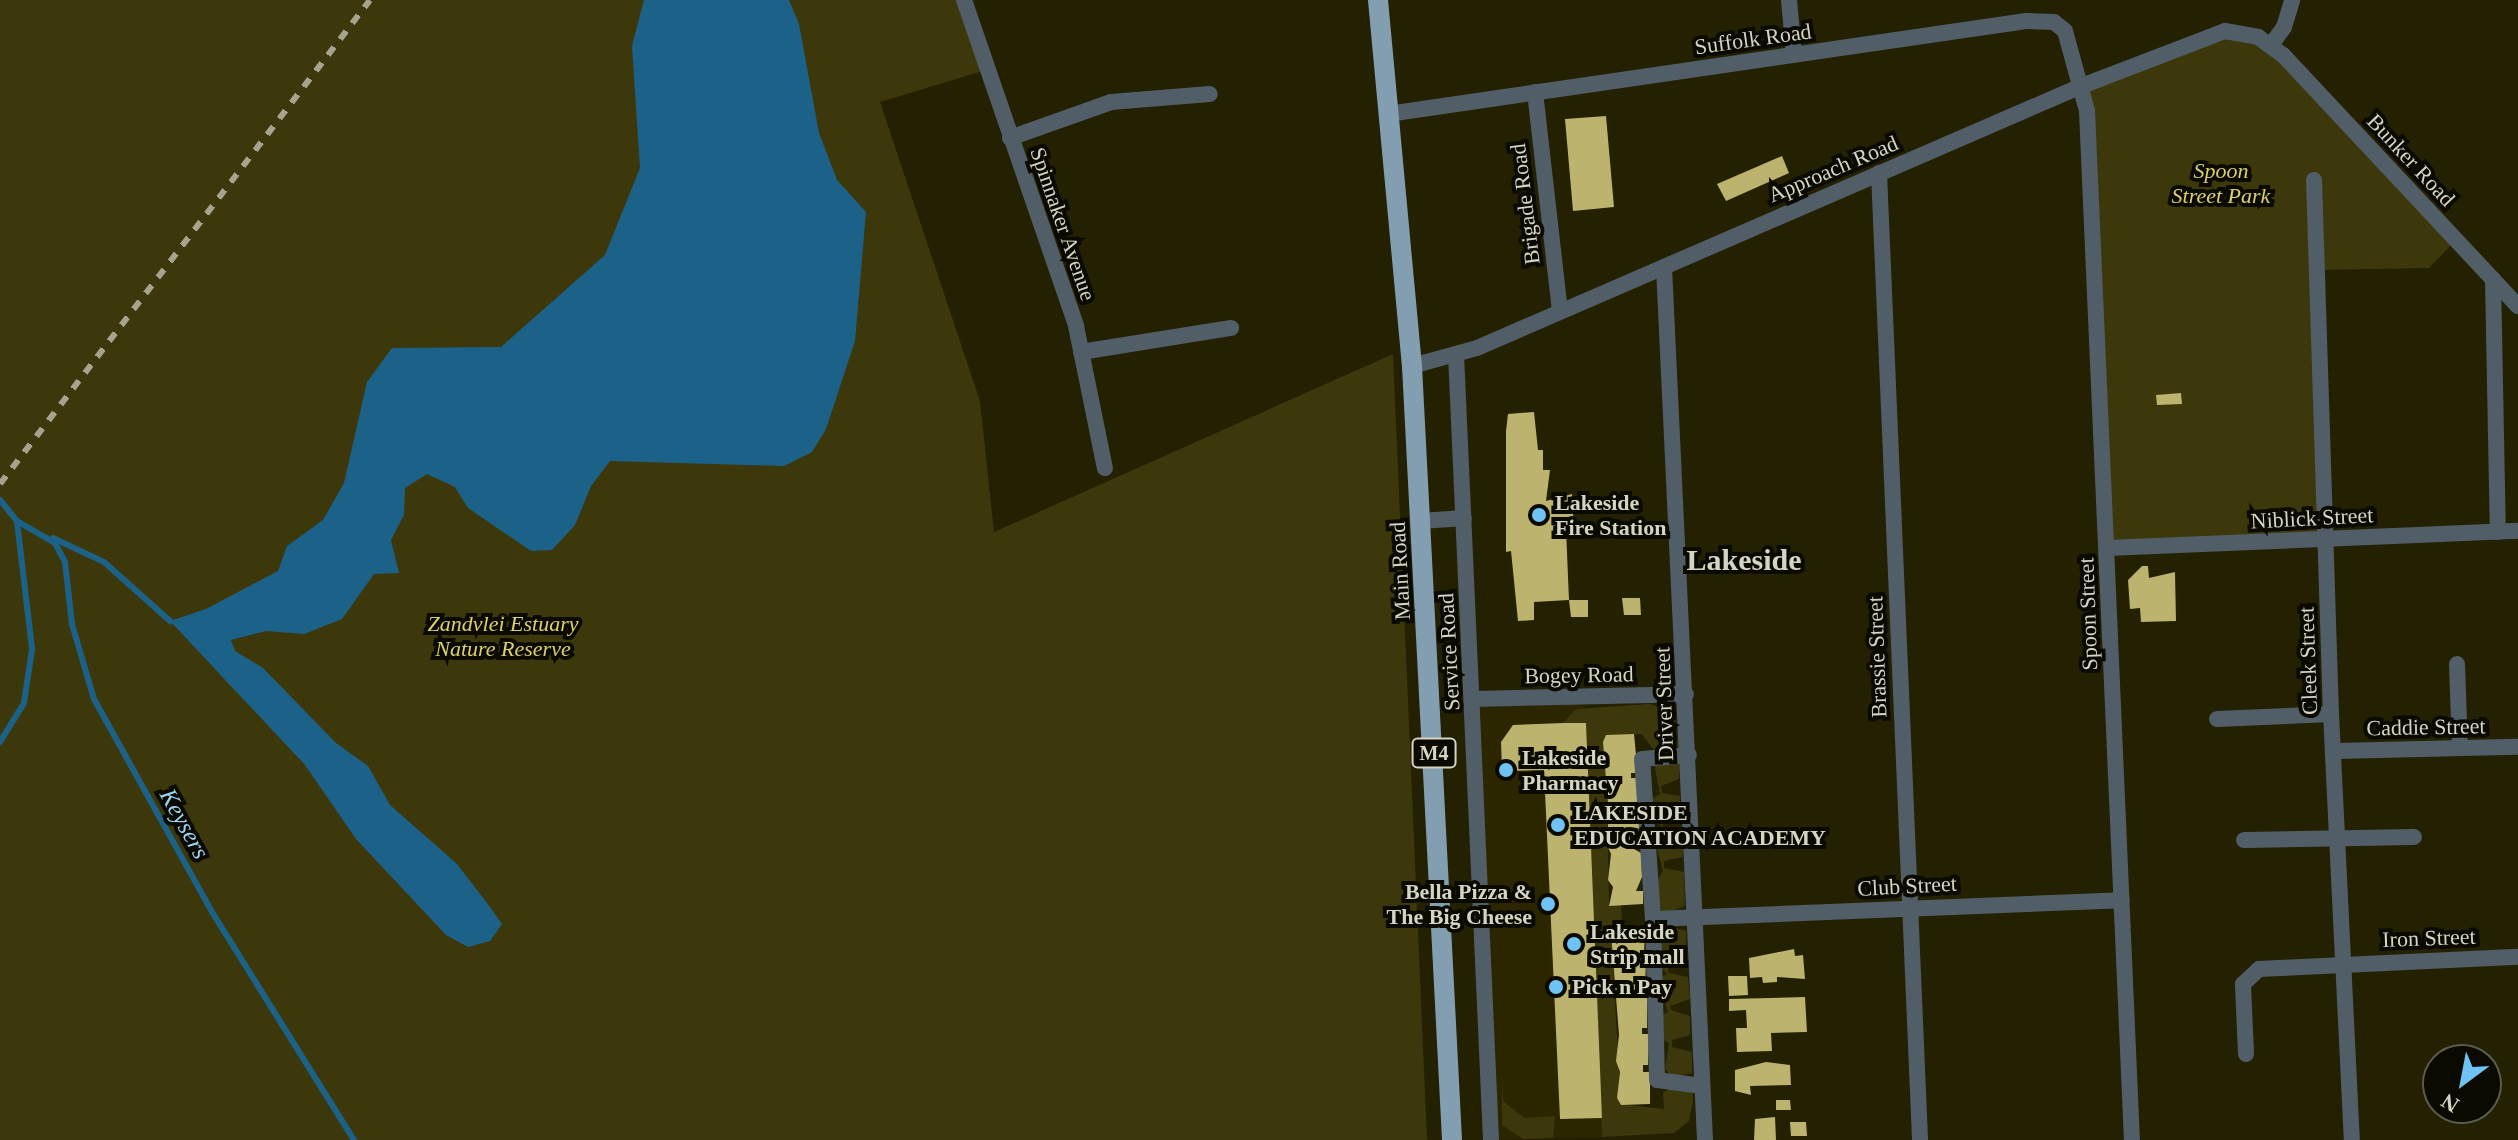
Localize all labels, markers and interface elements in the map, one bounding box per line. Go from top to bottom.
street label: Suffolk Road [1693,18,1813,60]
street label: Bunker Road [2362,108,2460,212]
street label: Approach Road [1764,130,1902,208]
street label: Brigade Road [1504,142,1546,266]
street label: Spinnaker Avenue [1024,143,1102,305]
park label: Spoon Street Park [2172,157,2270,208]
place label: Lakeside Fire Station [1555,489,1666,540]
street label: Niblick Street [2250,502,2374,534]
marker: Lakeside Fire Station [1530,506,1548,524]
street label: Main Road [1384,521,1416,621]
district label: Lakeside [1686,542,1802,578]
street label: Spoon Street [2073,557,2103,671]
street label: Service Road [1433,592,1465,712]
street label: Brassie Street [1862,596,1892,718]
street label: Cleek Street [2293,607,2323,715]
park label: Zandvlei Estuary Nature Reserve [428,610,578,662]
street label: Driver Street [1649,646,1679,762]
street label: Bogey Road [1524,661,1634,689]
street label: Caddie Street [2366,713,2486,741]
road number: M4 [1410,737,1458,769]
place label: Lakeside Pharmacy [1522,744,1619,796]
marker: Lakeside Pharmacy [1497,761,1515,779]
water label: Keysers [153,784,215,864]
place label: LAKESIDE EDUCATION ACADEMY [1574,799,1827,850]
marker: LAKESIDE EDUCATION ACADEMY [1549,816,1567,834]
street label: Club Street [1857,870,1957,902]
place label: Bella Pizza & The Big Cheese [1387,878,1532,930]
marker: Bella Pizza & The Big Cheese [1539,895,1557,913]
place label: Lakeside Strip mall [1590,918,1685,970]
street label: Iron Street [2382,923,2476,953]
marker: Lakeside Strip mall [1565,935,1583,953]
place label: Pick n Pay [1572,974,1672,1000]
marker: Pick n Pay [1547,978,1565,996]
north arrow [2422,1044,2502,1124]
text: N [2437,1088,2463,1118]

